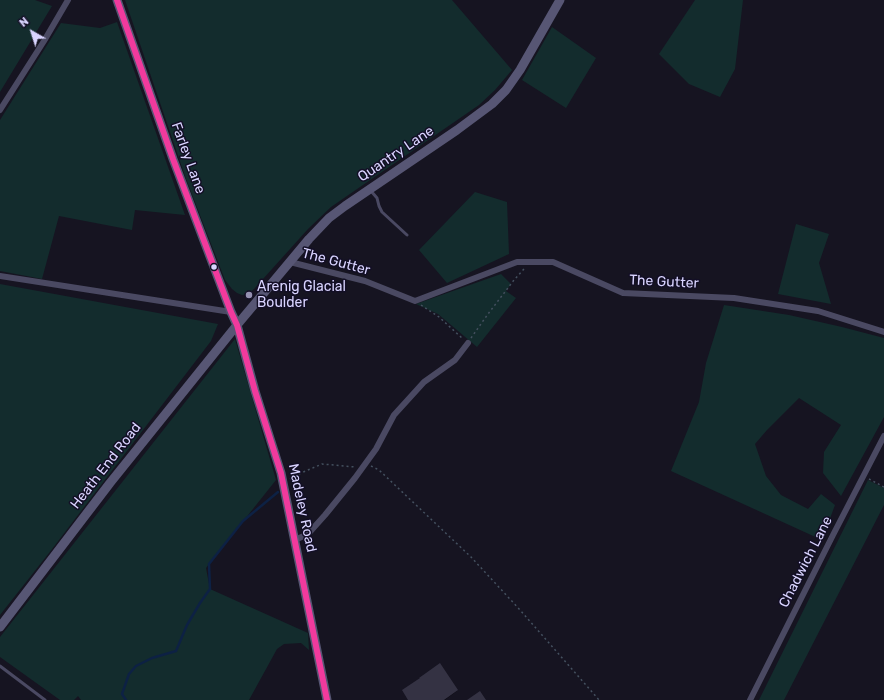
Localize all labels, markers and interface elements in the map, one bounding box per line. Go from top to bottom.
north arrow [12,12,52,52]
text: N [17,15,31,30]
street label: Farley Lane [167,120,209,196]
street label: Quantry Lane [355,122,437,186]
street label: The Gutter [300,245,372,279]
unlabelled marker [209,262,219,272]
street label: The Gutter [629,272,699,292]
place label: Arenig Glacial Boulder [257,279,346,312]
marker: Arenig Glacial Boulder [244,290,254,300]
street label: Heath End Road [67,420,145,512]
street label: Madeley Road [284,462,320,554]
street label: Chadwich Lane [776,514,836,610]

